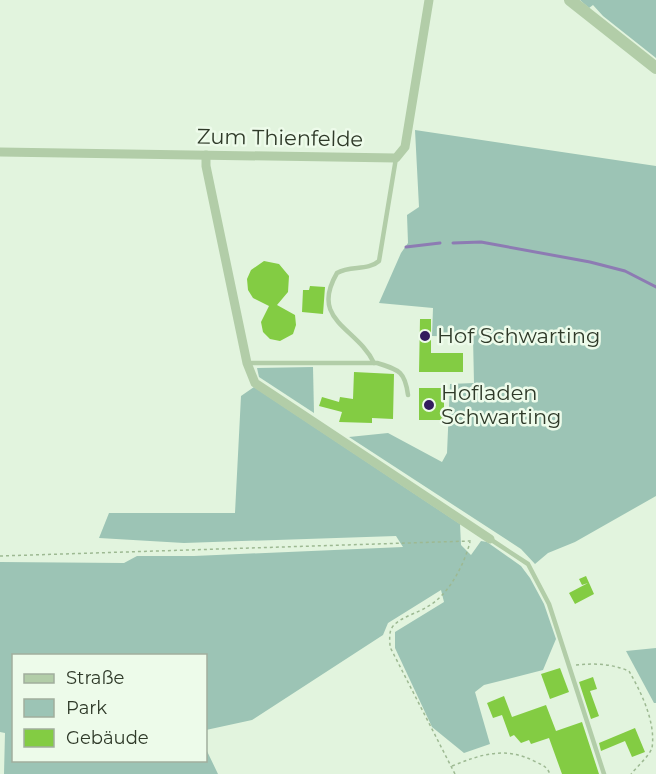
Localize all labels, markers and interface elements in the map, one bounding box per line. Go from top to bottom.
street label: Zum Thienfelde [197,124,363,151]
place label: Hof Schwarting [437,323,600,348]
marker: Hof Schwarting [418,329,432,343]
place label: Hofladen Schwarting [441,380,562,429]
marker: Hofladen Schwarting [422,398,436,412]
legend [12,654,207,762]
text: Straße [66,667,125,689]
text: Park [66,697,107,719]
text: Gebäude [66,727,149,749]

